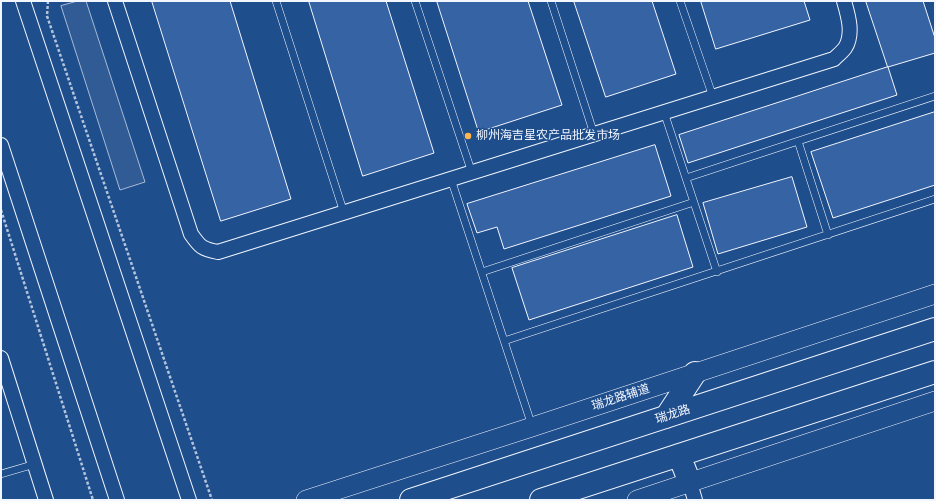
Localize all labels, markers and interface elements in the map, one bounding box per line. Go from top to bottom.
place label: 柳州海吉星农产品批发市场 [476,129,620,143]
marker: 柳州海吉星农产品批发市场 [463,131,473,141]
street label: 瑞龙路辅道 [590,382,652,414]
street label: 瑞龙路 [654,403,692,427]

